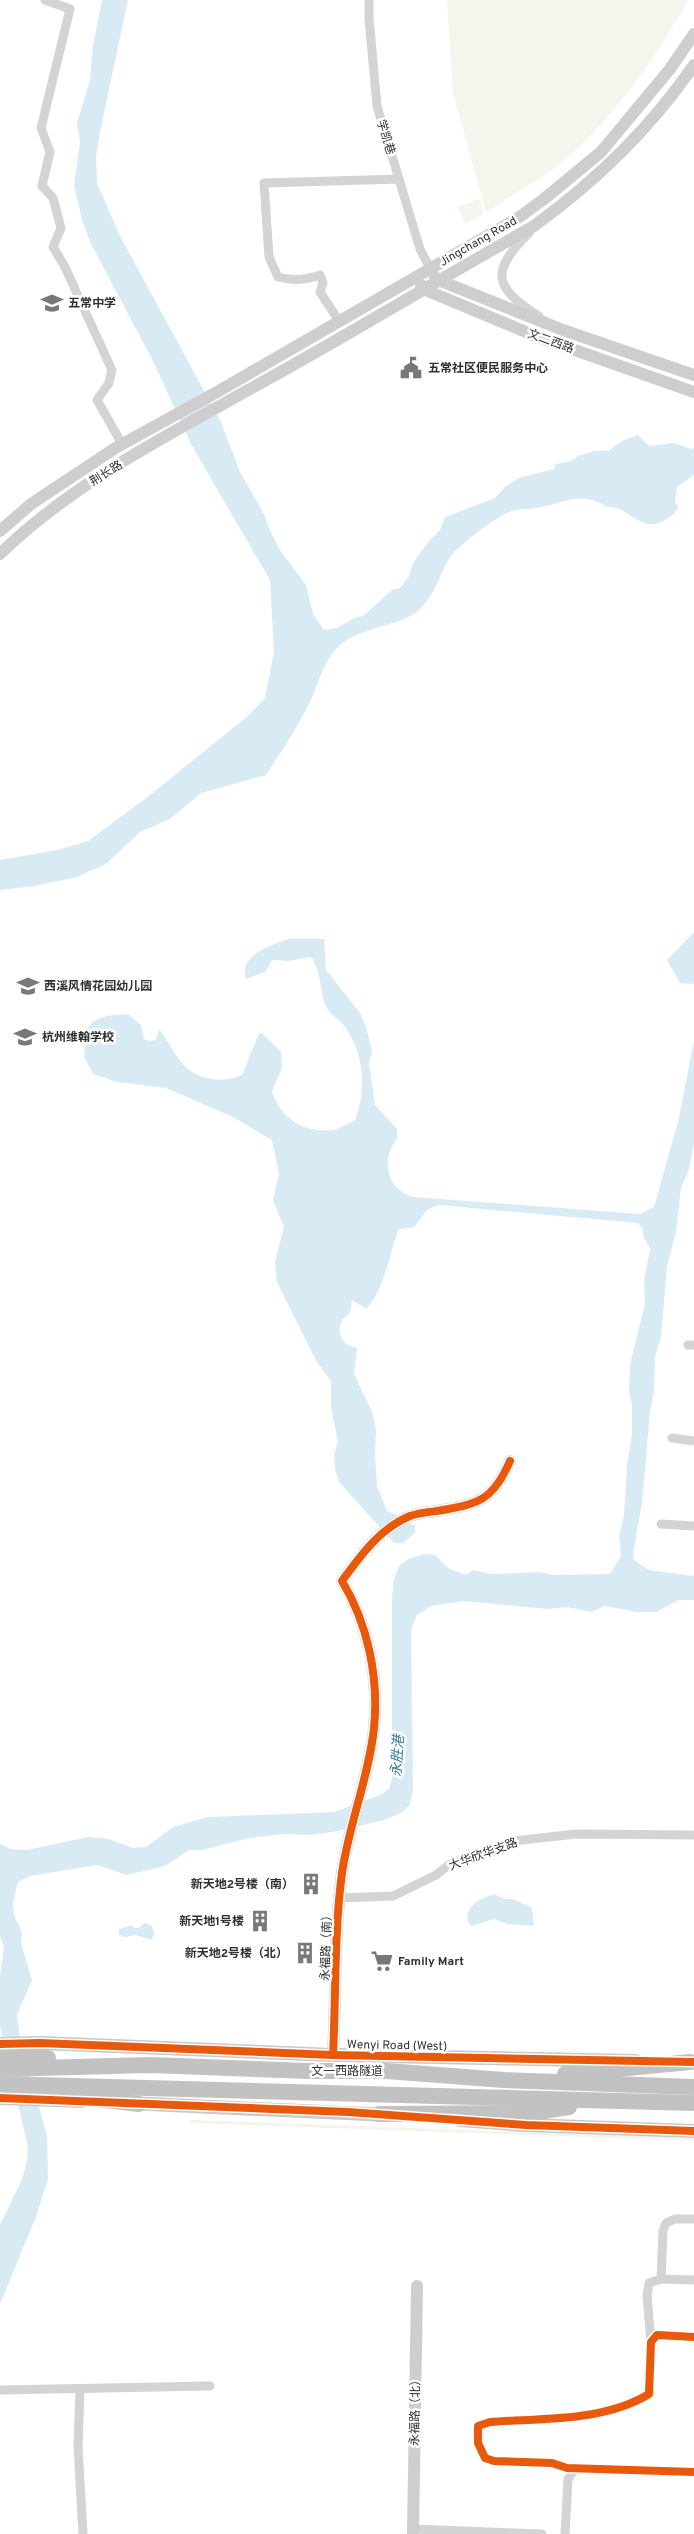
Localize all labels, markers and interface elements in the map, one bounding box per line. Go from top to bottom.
street label: 学凯巷 [372,118,398,157]
street label: Jingchang Road [437,213,520,270]
school or university icon: 五常中学 [39,290,65,316]
place label: 五常中学 [68,296,116,312]
street label: 文二西路 [525,326,576,358]
public building icon: 五常社区便民服务中心 [398,355,424,381]
place label: 五常社区便民服务中心 [428,361,548,377]
street label: 荆长路 [87,458,126,490]
school or university icon: 西溪风情花园幼儿园 [15,973,41,999]
place label: 西溪风情花园幼儿园 [44,979,152,995]
school or university icon: 杭州维翰学校 [12,1024,38,1050]
place label: 杭州维翰学校 [42,1030,114,1046]
water label: 永胜港 [389,1733,409,1778]
street label: 大华·欣华支路 [447,1835,520,1875]
building icon: 新天地2号楼（南） [298,1871,324,1897]
place label: 新天地2号楼（南） [191,1877,294,1893]
building icon: 新天地1号楼 [247,1908,273,1934]
street label: 永福路（南） [318,1909,336,1981]
place label: 新天地1号楼 [179,1914,244,1930]
building icon: 新天地2号楼（北） [292,1940,318,1966]
place label: 新天地2号楼（北） [185,1946,288,1962]
supermarket icon: Family Mart [369,1948,395,1974]
place label: Family Mart [398,1954,464,1970]
street label: Wenyi Road (West) [347,2037,447,2055]
street label: 文一西路隧道 [311,2064,383,2080]
street label: 永福路（北） [407,2374,425,2446]

